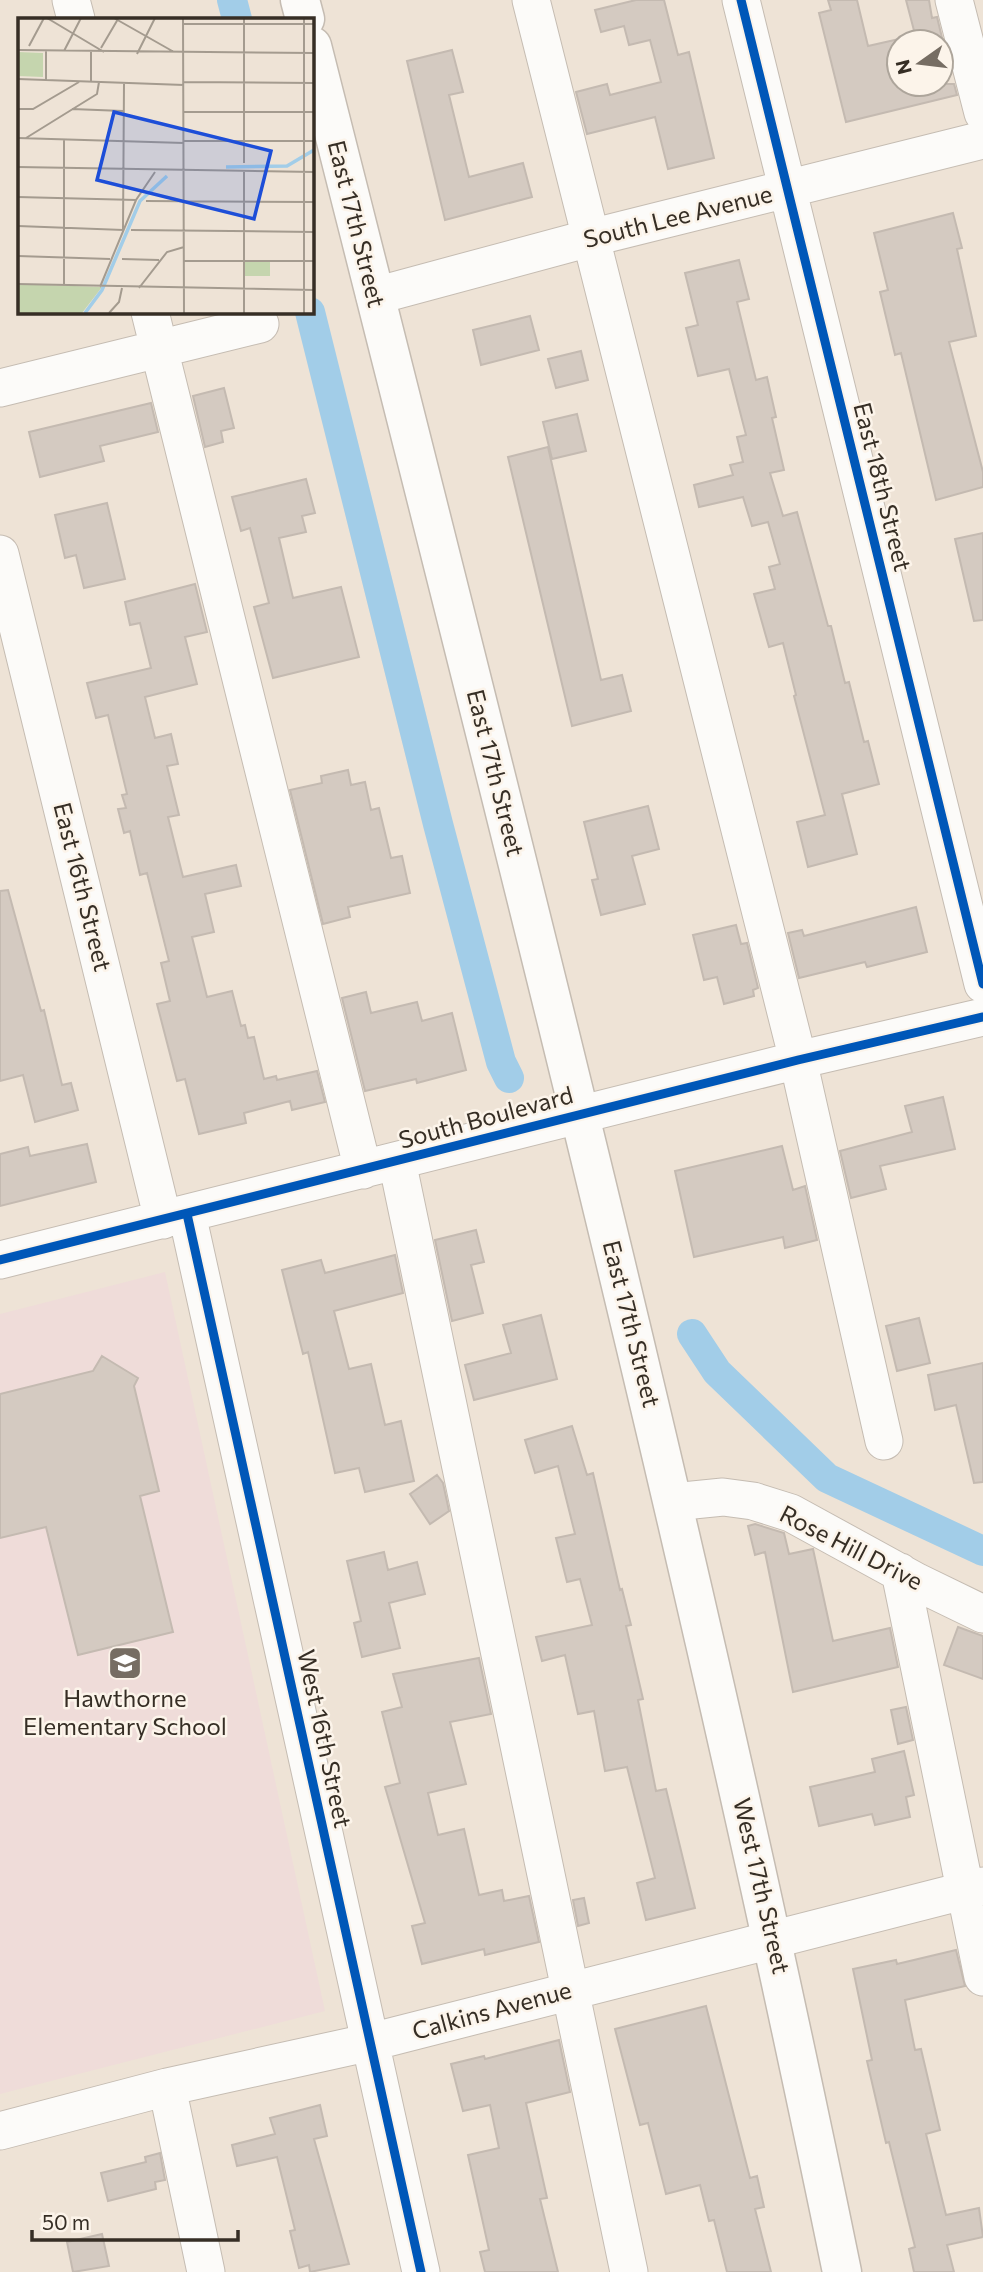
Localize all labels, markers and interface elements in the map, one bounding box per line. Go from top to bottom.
inset map [18,18,313,313]
north arrow [885,28,955,98]
text: N [890,58,916,77]
street label: East 17th Street [323,137,392,310]
street label: South Lee Avenue [580,178,775,253]
street label: East 18th Street [848,399,918,574]
street label: East 17th Street [462,686,531,859]
street label: East 16th Street [48,799,118,974]
street label: South Boulevard [395,1079,576,1154]
street label: East 17th Street [598,1237,667,1410]
street label: Rose Hill Drive [775,1498,928,1595]
school or university icon: Hawthorne Elementary School [106,1644,144,1682]
street label: West 16th Street [292,1647,359,1831]
place label: Hawthorne Elementary School [23,1683,227,1740]
street label: West 17th Street [728,1795,797,1977]
street label: Calkins Avenue [409,1974,574,2045]
scale bar [32,2198,238,2242]
text: 50 m [42,2209,90,2234]

